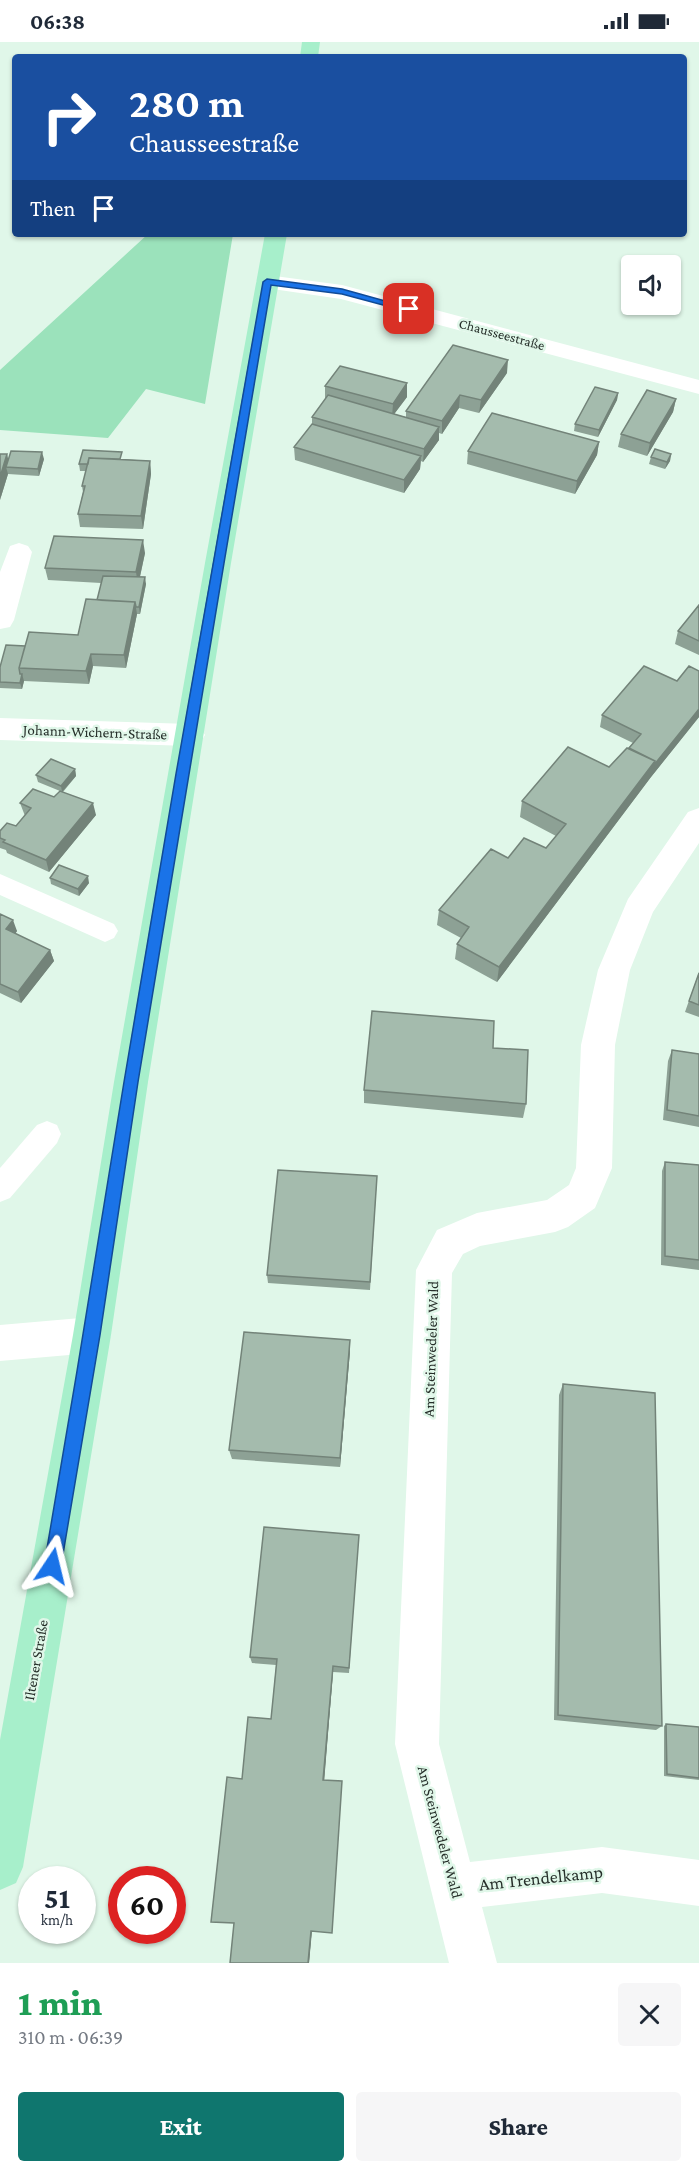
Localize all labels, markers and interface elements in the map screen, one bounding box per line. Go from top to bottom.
text: 06:38 [30,9,85,34]
icon: right [30,78,108,156]
text: 280 m [129,79,244,126]
text: Chausseestraße [129,128,299,158]
icon: arrive [87,192,120,225]
text: Then [30,196,75,221]
map controls [621,255,681,315]
button: sound [621,255,681,315]
pin [383,283,434,334]
icon: arrive [392,292,425,325]
street label: Chausseestraße [457,315,547,353]
street label: Johann-Wichern-Straße [21,721,168,744]
street label: Am Steinwedeler Wald [421,1280,441,1417]
position arrow [20,1534,84,1598]
street label: Iltener Straße [21,1618,51,1702]
street label: Am Steinwedeler Wald [415,1764,465,1900]
street label: Am Trendelkamp [478,1862,604,1894]
speed limit sign: 60 [108,1866,186,1944]
text: 51 [44,1881,70,1914]
text: km/h [41,1912,73,1928]
text: 1 min [18,1983,102,2023]
button: close [618,1983,681,2046]
text: 310 m · 06:39 [18,2026,123,2048]
button: Exit [18,2092,344,2161]
button: Share [356,2092,681,2161]

